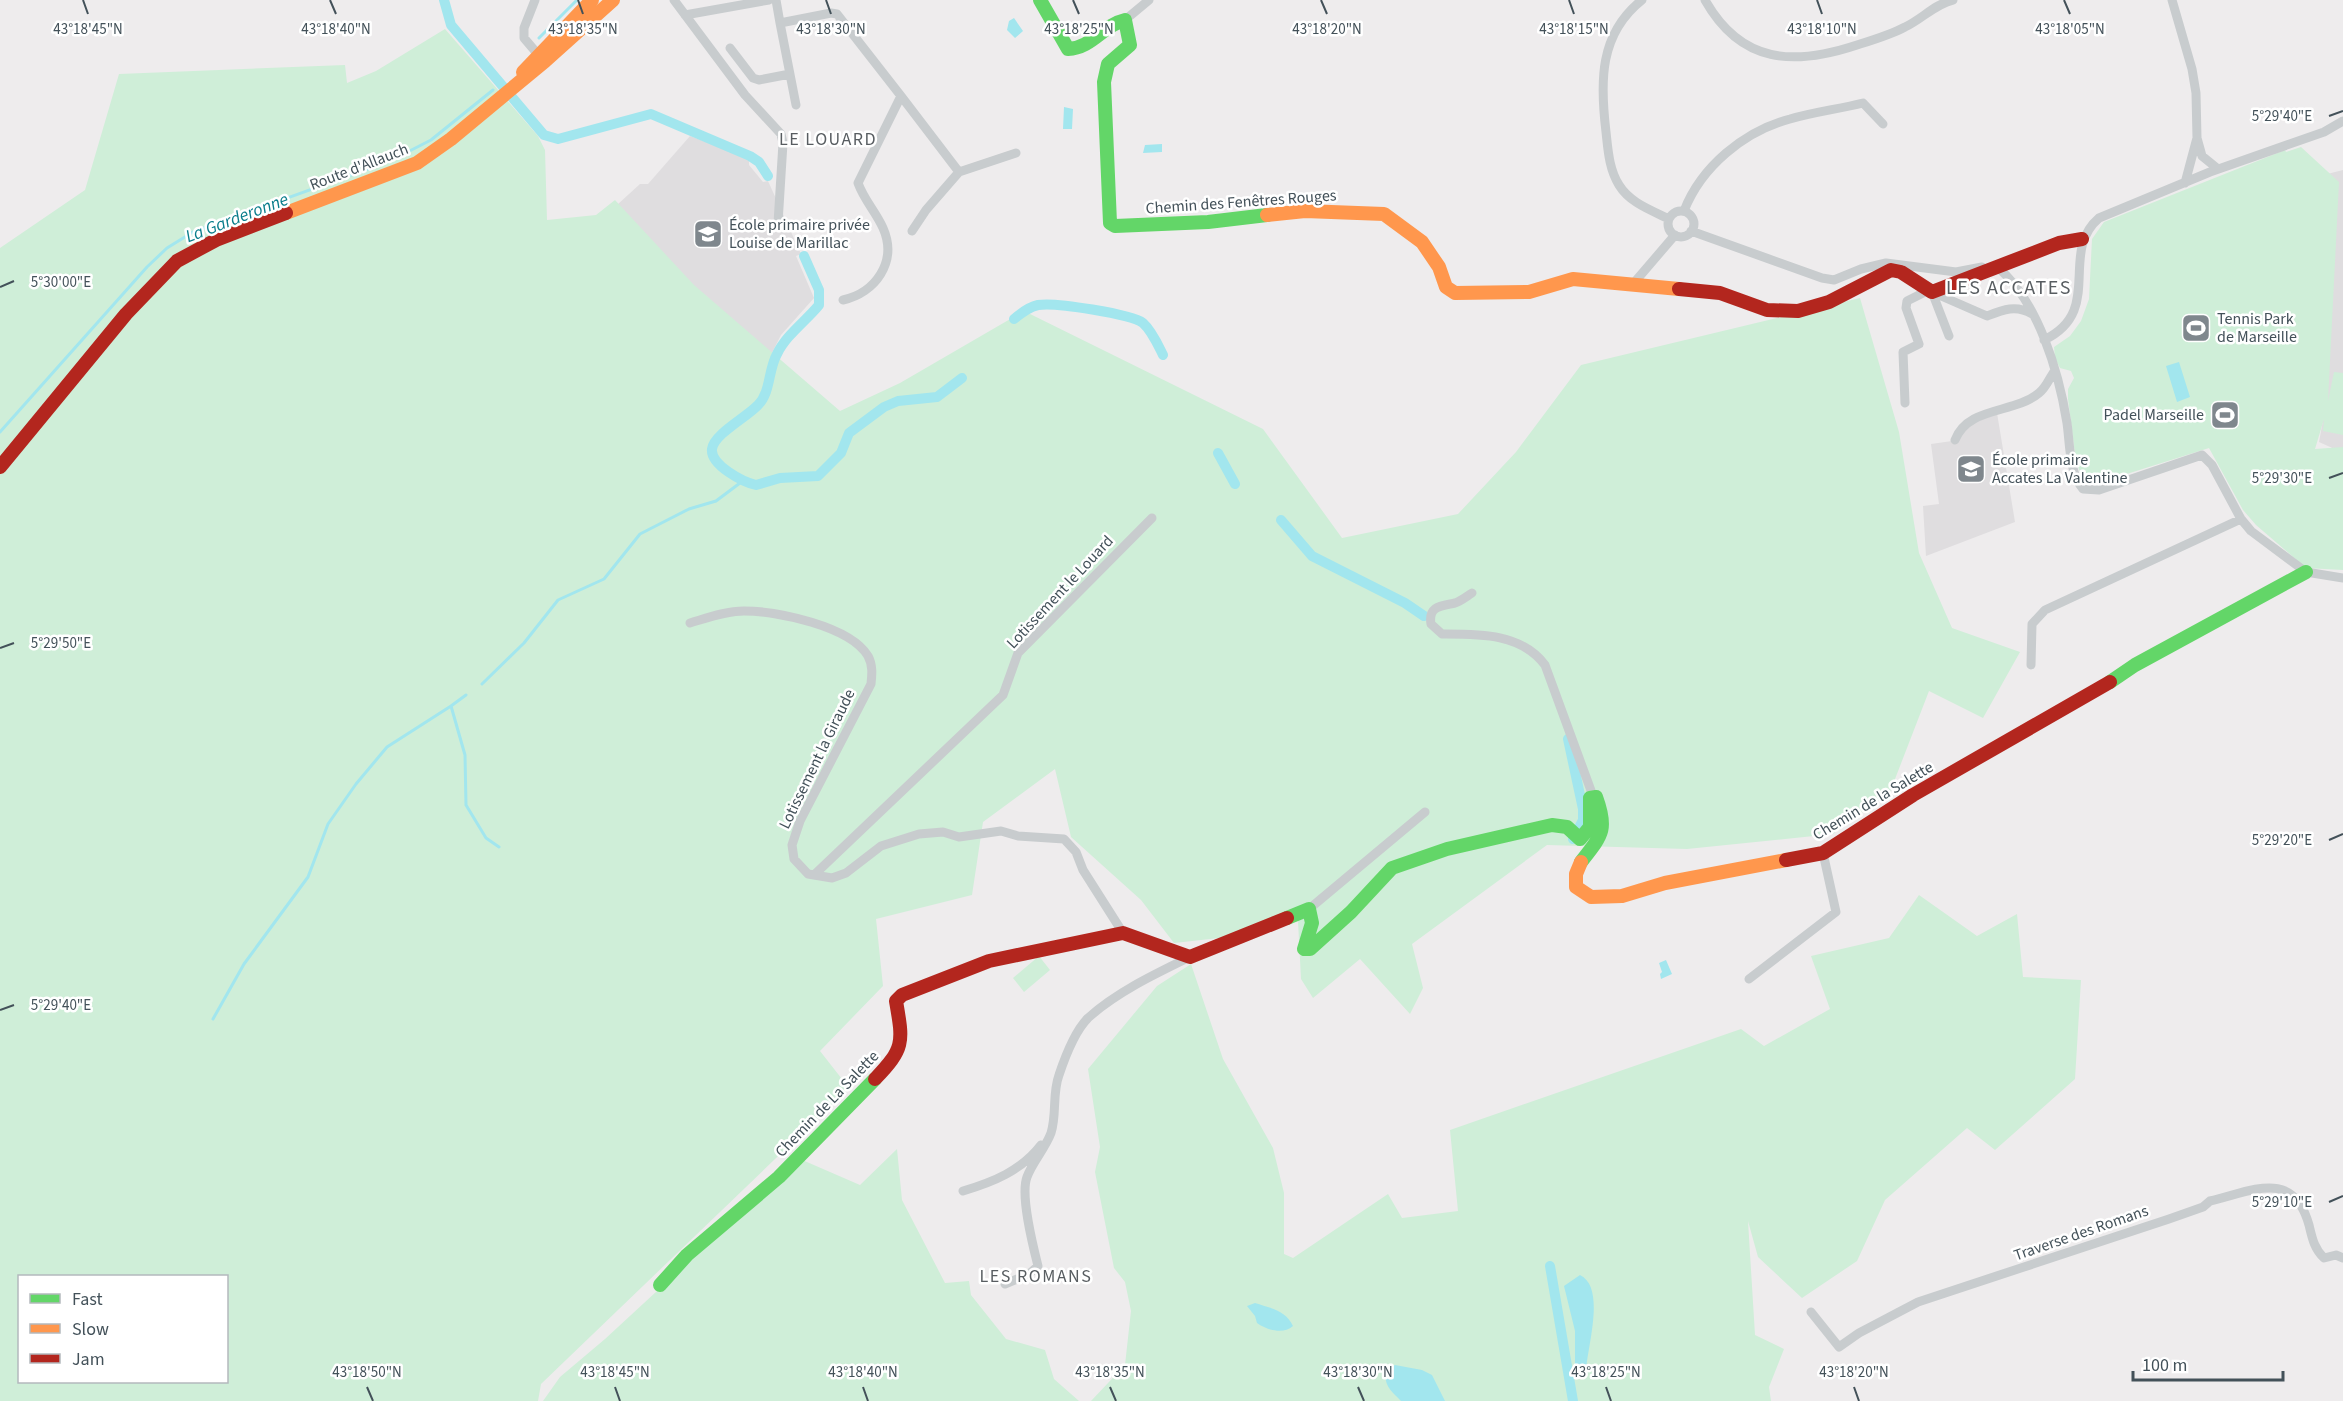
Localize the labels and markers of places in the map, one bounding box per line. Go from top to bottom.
place label: École primaire privée Louise de Marillac [729,214,870,254]
school or university icon: École primaire privée Louise de Marillac [692,218,724,250]
place label: Tennis Park de Marseille [2217,308,2297,348]
sports icon: Tennis Park de Marseille [2180,312,2212,344]
sports icon: Padel Marseille [2209,399,2241,431]
place label: Padel Marseille [2104,404,2204,426]
place label: École primaire Accates La Valentine [1992,449,2128,489]
school or university icon: École primaire Accates La Valentine [1955,453,1987,485]

